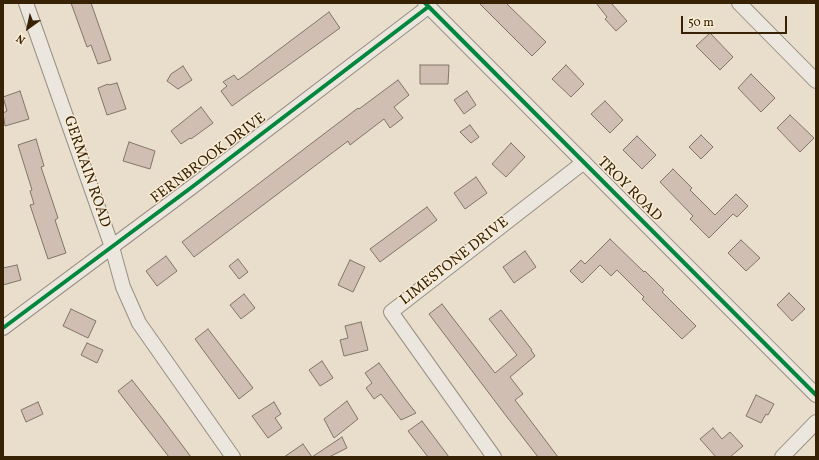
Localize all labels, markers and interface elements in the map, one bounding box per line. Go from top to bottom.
north arrow [8,8,48,48]
scale bar [683,8,789,34]
text: 50 m [688,15,714,31]
text: N [14,30,29,47]
street label: FERNBROOK DRIVE [148,110,270,208]
street label: GERMAIN ROAD [59,114,113,230]
street label: TROY ROAD [593,154,665,226]
street label: LIMESTONE DRIVE [397,214,513,310]

